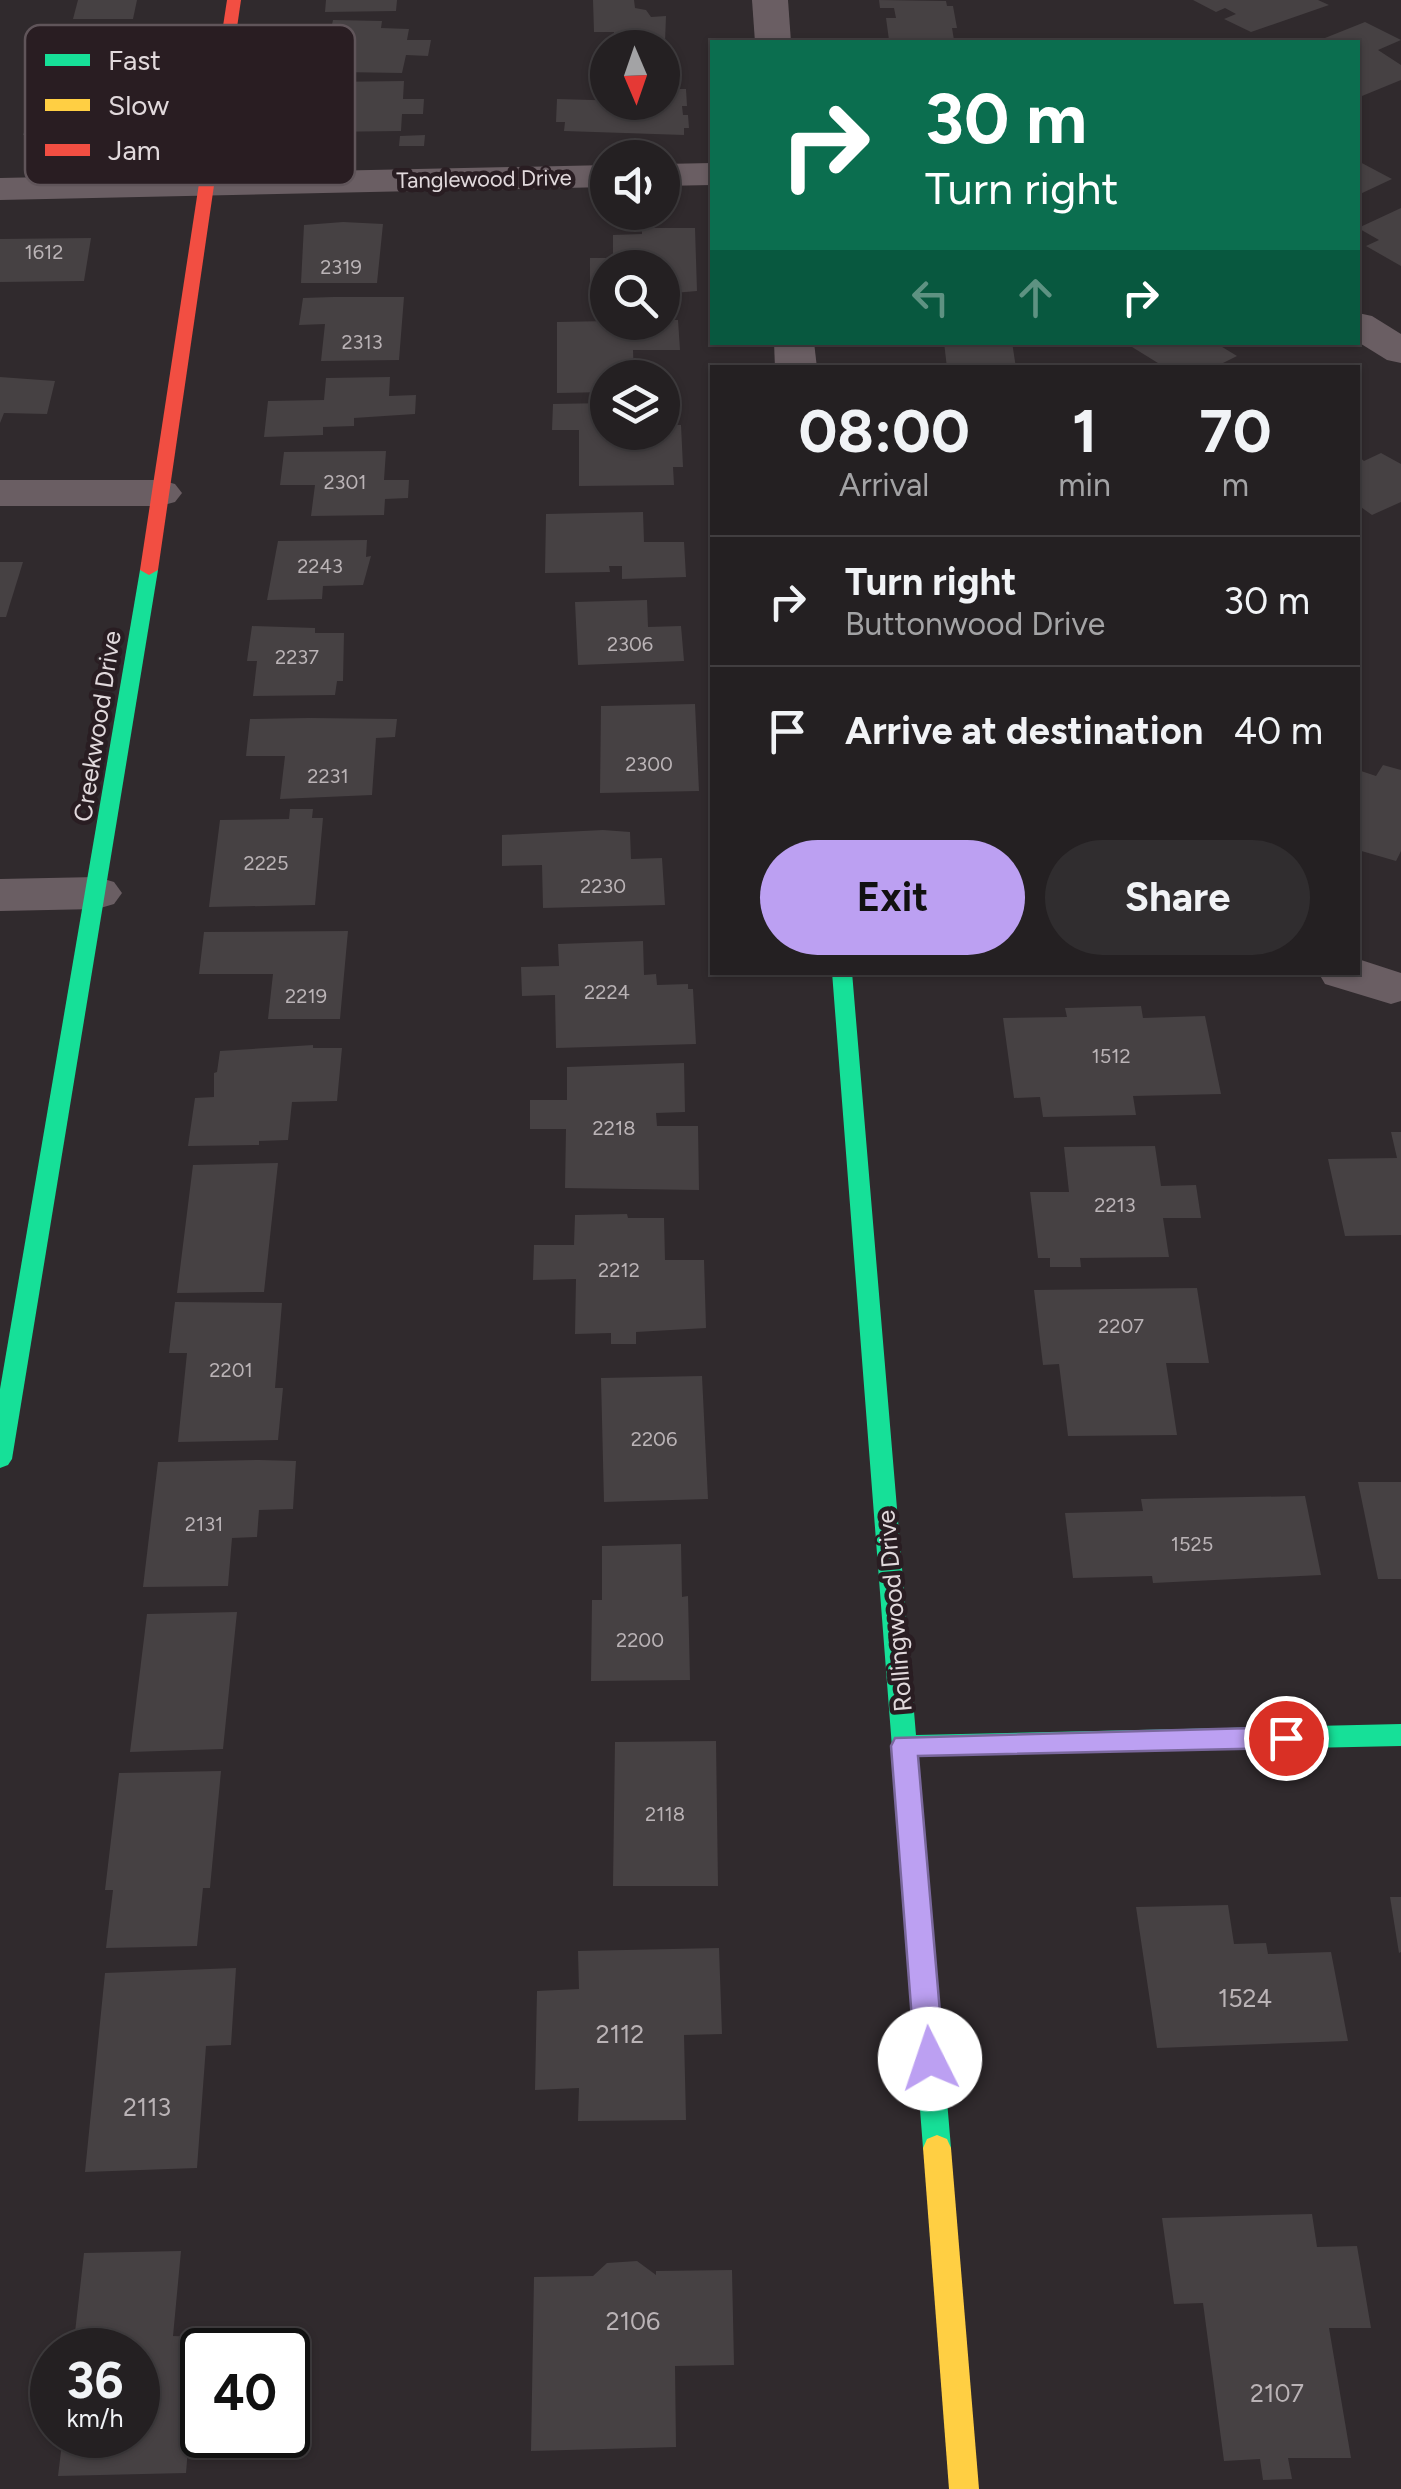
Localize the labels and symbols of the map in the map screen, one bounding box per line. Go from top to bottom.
legend [25,25,355,185]
north arrow [590,30,680,120]
text: Fast [108,43,161,77]
text: Slow [108,88,169,122]
text: Jam [108,133,161,167]
street label: Tanglewood Drive [396,164,572,194]
house number: 1612 [24,240,64,264]
house number: 2319 [320,255,362,279]
house number: 2313 [341,330,383,354]
house number: 2301 [323,470,367,494]
house number: 2243 [297,554,343,578]
street label: Creekwood Drive [67,628,127,824]
house number: 2306 [607,632,653,656]
house number: 2237 [275,645,319,669]
house number: 2300 [625,752,673,776]
house number: 2231 [307,764,349,788]
house number: 2225 [243,851,289,875]
house number: 2230 [580,874,626,898]
house number: 2224 [584,980,630,1004]
house number: 2219 [285,984,327,1008]
house number: 1512 [1091,1044,1131,1068]
house number: 2218 [593,1116,635,1140]
house number: 2213 [1094,1193,1136,1217]
house number: 2212 [598,1258,640,1282]
house number: 2207 [1098,1314,1144,1338]
house number: 2201 [209,1358,253,1382]
house number: 2206 [631,1427,677,1451]
street label: Rollingwood Drive [870,1509,918,1713]
house number: 2131 [185,1512,223,1536]
house number: 1525 [1171,1532,1213,1556]
house number: 2200 [616,1628,664,1652]
pin [1244,1696,1329,1781]
house number: 2118 [645,1802,685,1826]
house number: 1524 [1218,1983,1272,2013]
position arrow [878,2007,982,2111]
house number: 2112 [596,2019,644,2049]
house number: 2113 [123,2092,171,2122]
house number: 2106 [606,2306,660,2336]
speed limit sign: 40 [180,2328,310,2458]
house number: 2107 [1250,2378,1304,2408]

